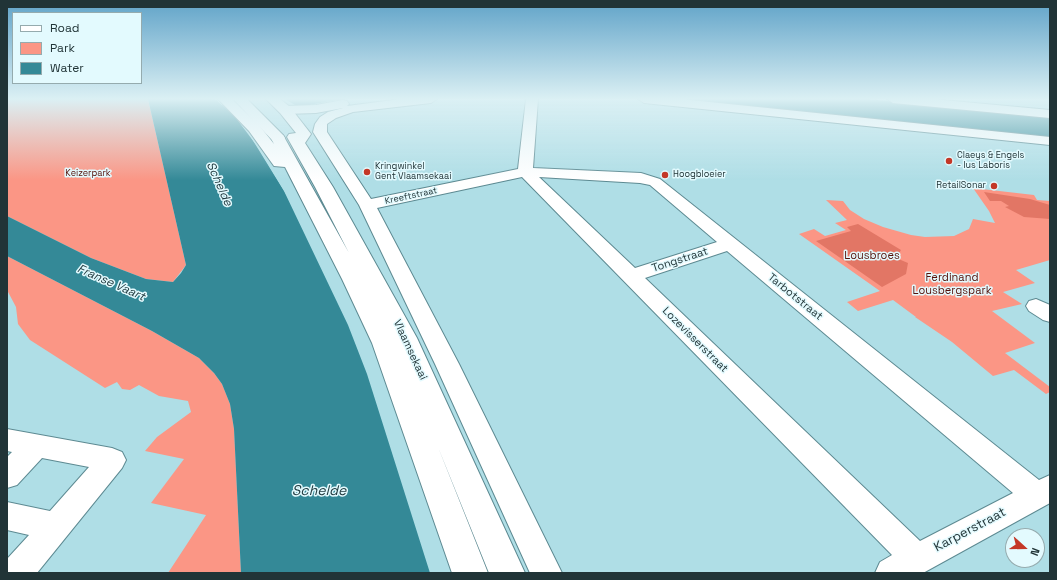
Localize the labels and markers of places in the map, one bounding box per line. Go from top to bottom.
place label: Claeys & Engels - Ius Laboris [957,151,1024,172]
marker: Claeys & Engels - Ius Laboris [944,156,954,166]
place label: Kringwinkel Gent Vlaamsekaai [375,162,451,183]
marker: Kringwinkel Gent Vlaamsekaai [362,167,372,177]
marker: Hoogbloeier [660,170,670,180]
place label: Hoogbloeier [673,170,726,180]
place label: RetailSonar [936,181,986,191]
marker: RetailSonar [989,181,999,191]

